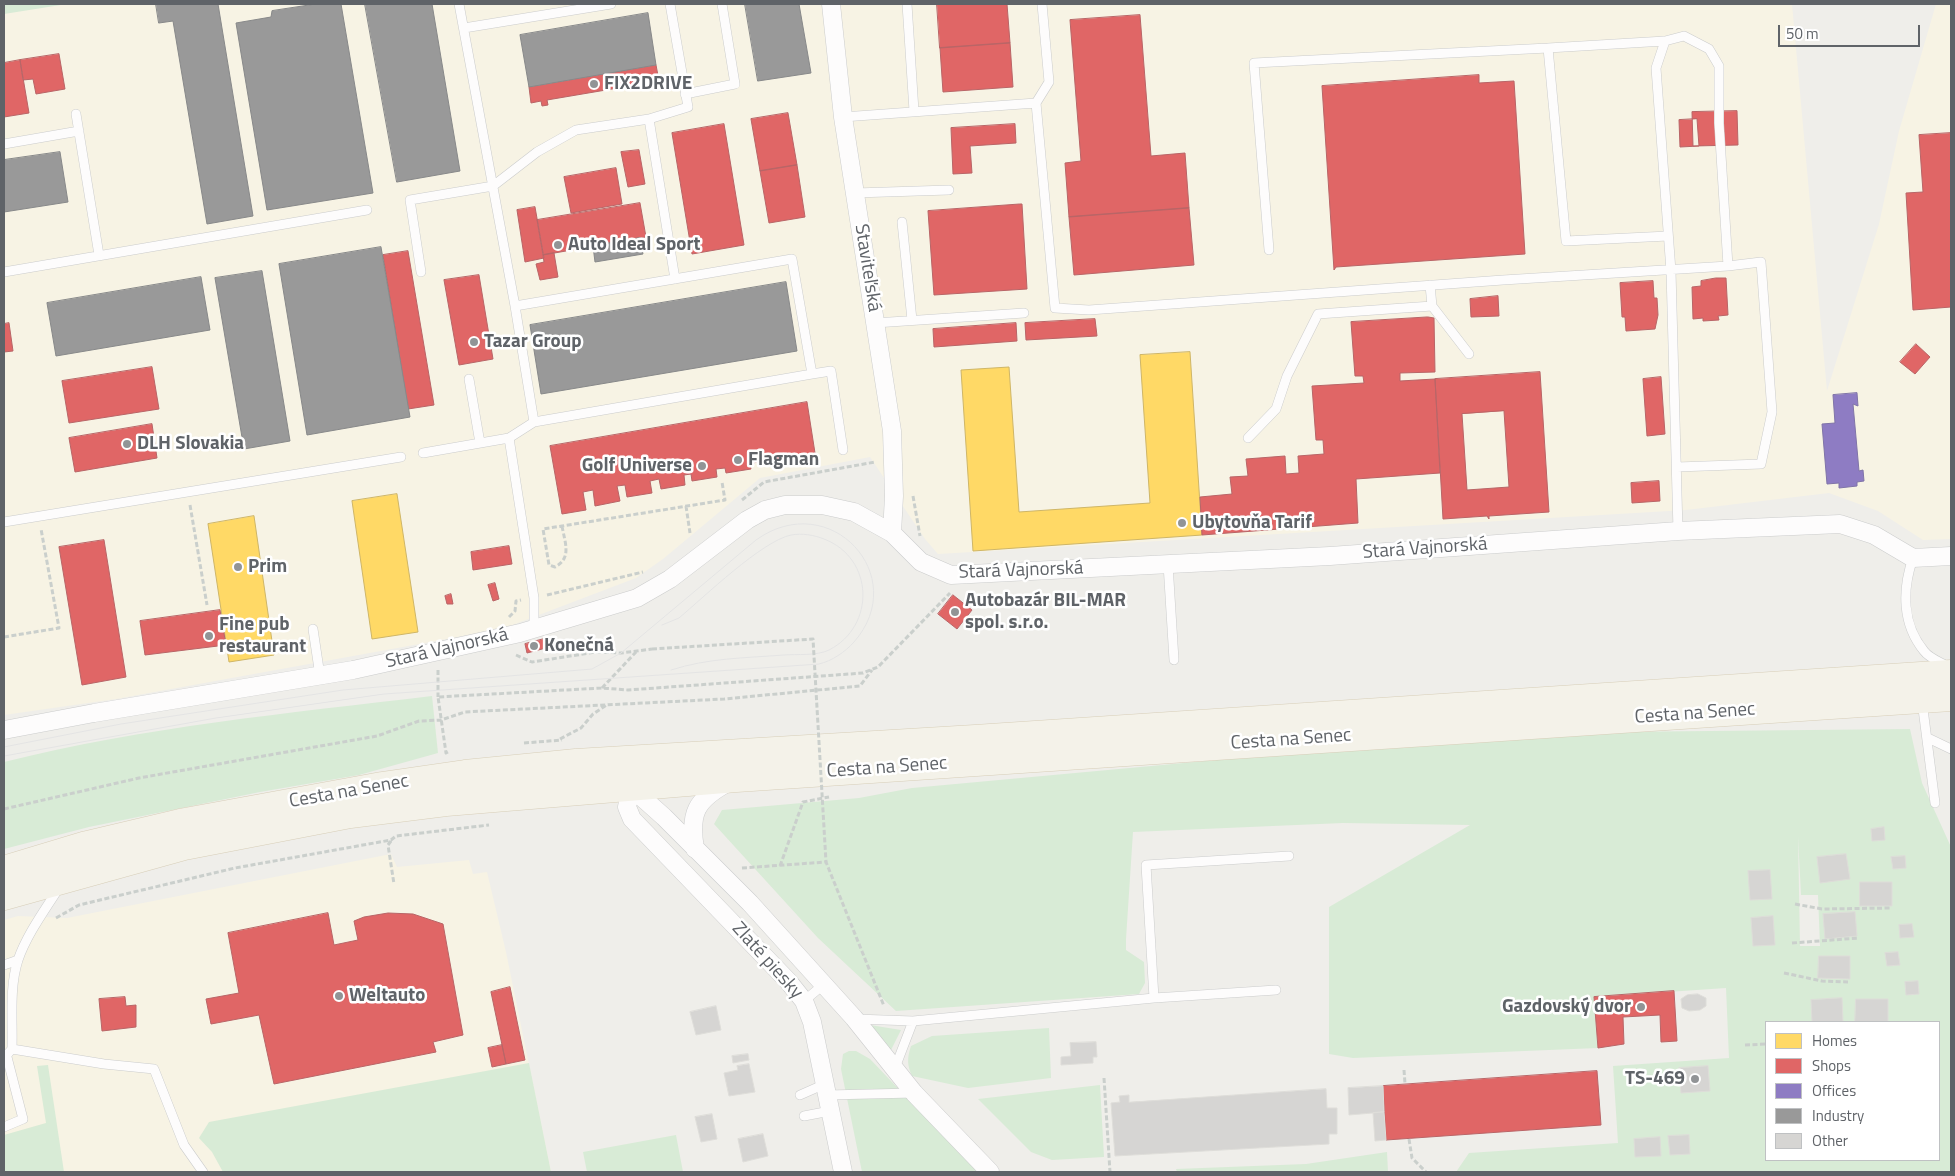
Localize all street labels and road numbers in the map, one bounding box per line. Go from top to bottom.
street label: Staviteľská [849,223,885,313]
street label: Stará Vajnorská [1362,533,1488,565]
street label: Stará Vajnorská [958,557,1084,585]
street label: Stará Vajnorská [384,624,510,674]
street label: Cesta na Senec [1634,698,1756,730]
street label: Cesta na Senec [1230,724,1352,756]
street label: Cesta na Senec [826,752,948,784]
street label: Cesta na Senec [288,770,410,814]
street label: Zlaté piesky [727,918,807,1004]

